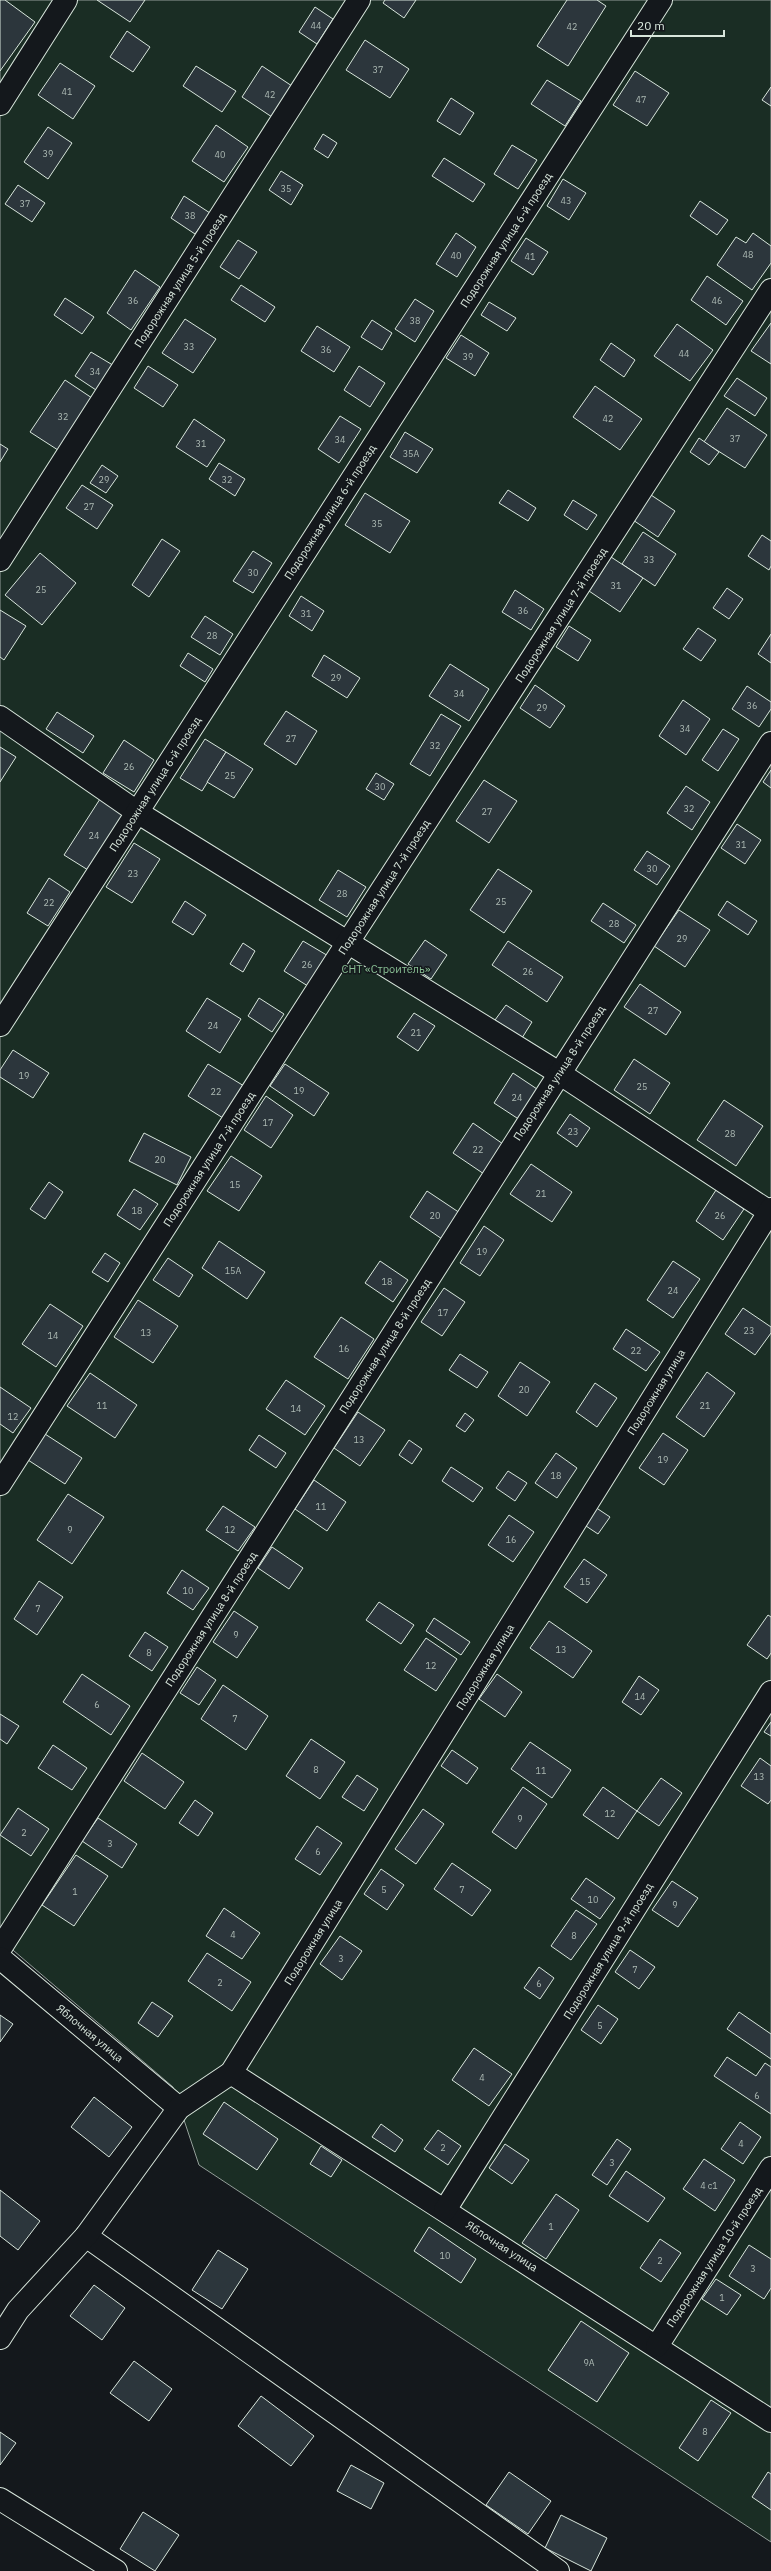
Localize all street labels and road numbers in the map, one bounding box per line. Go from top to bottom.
street label: Подорожная улица 6-й проезд [457,169,555,310]
street label: Подорожная улица 5-й проезд [131,209,229,350]
street label: Подорожная улица 6-й проезд [281,441,379,582]
street label: Подорожная улица 7-й проезд [512,544,610,685]
street label: Подорожная улица 6-й проезд [106,713,204,854]
street label: Подорожная улица 7-й проезд [335,816,433,957]
street label: Подорожная улица 8-й проезд [510,1002,608,1143]
street label: Подорожная улица 7-й проезд [160,1088,258,1229]
street label: Подорожная улица 8-й проезд [336,1275,434,1416]
street label: Подорожная улица [624,1346,688,1438]
street label: Подорожная улица 8-й проезд [162,1548,260,1689]
street label: Подорожная улица [453,1621,517,1713]
street label: Подорожная улица 9-й проезд [560,1880,656,2022]
street label: Подорожная улица [281,1896,345,1988]
street label: Яблочная улица [54,2001,126,2065]
street label: Подорожная улица 10-й проезд [664,2184,764,2330]
street label: Яблочная улица [463,2218,541,2274]

